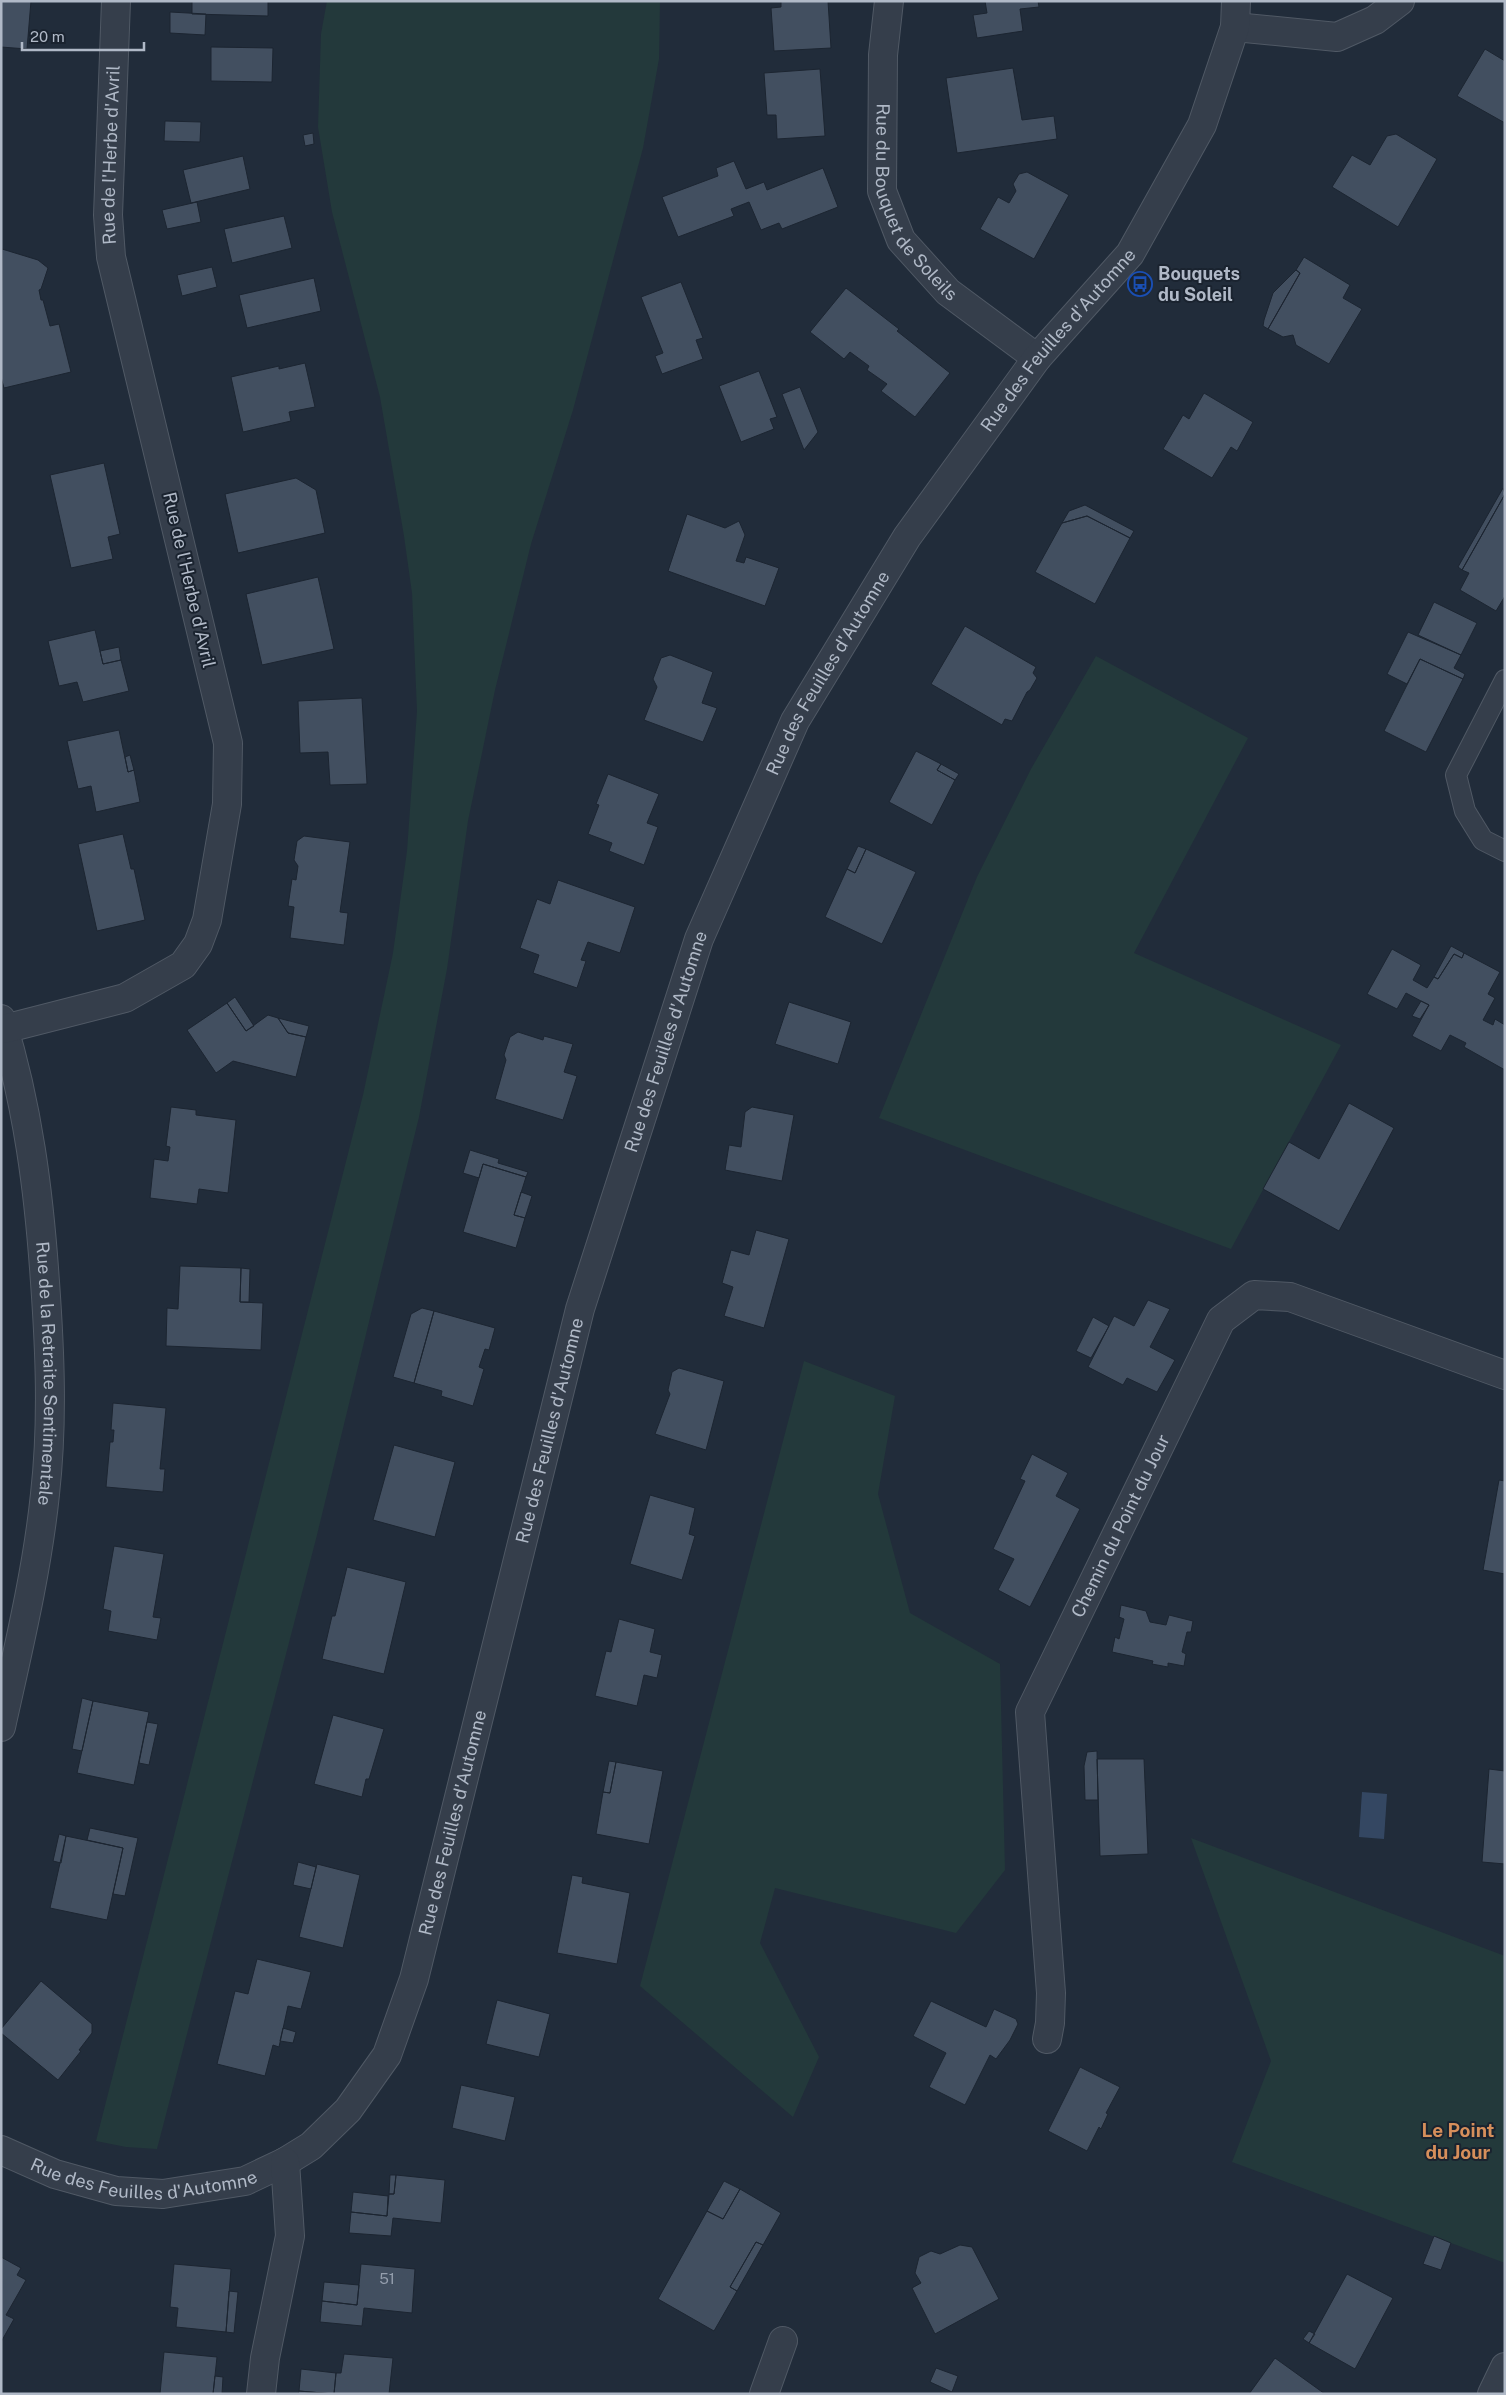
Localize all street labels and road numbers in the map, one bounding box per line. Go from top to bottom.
street label: Rue de l'Herbe d'Avril [97,65,124,245]
street label: Rue du Bouquet de Soleils [872,103,961,305]
street label: Rue des Feuilles d'Automne [976,244,1140,436]
street label: Rue de l'Herbe d'Avril [159,490,220,670]
street label: Rue des Feuilles d'Automne [762,567,894,778]
street label: Rue des Feuilles d'Automne [620,927,711,1155]
street label: Rue de la Retraite Sentimentale [32,1241,61,1507]
street label: Rue des Feuilles d'Automne [511,1316,587,1545]
street label: Chemin du Point du Jour [1067,1431,1174,1621]
street label: Rue des Feuilles d'Automne [414,1708,490,1938]
street label: Rue des Feuilles d'Automne [27,2153,260,2204]

